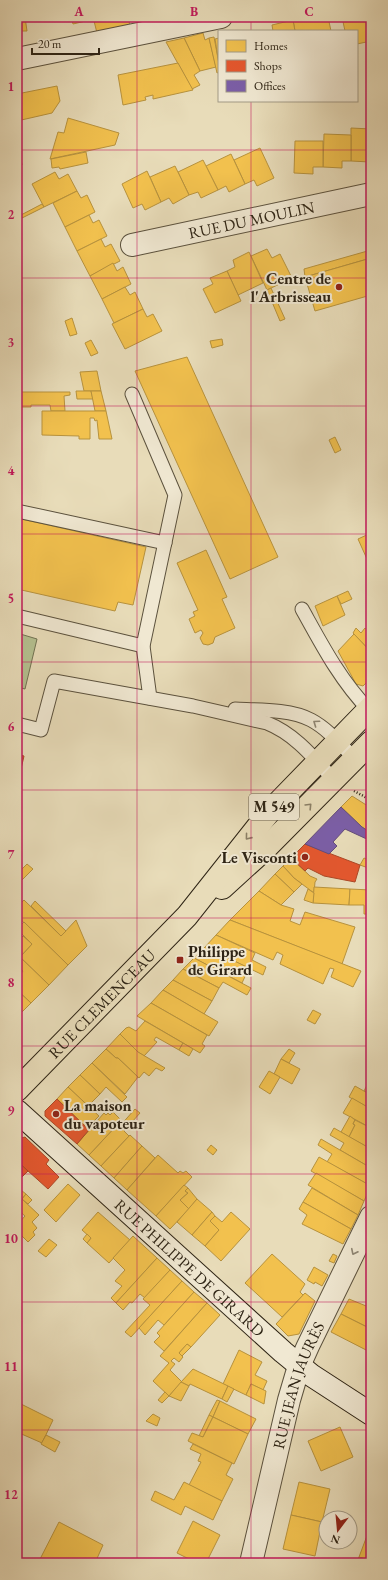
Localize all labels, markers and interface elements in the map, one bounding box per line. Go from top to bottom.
text: A [73,3,84,20]
text: B [190,3,198,20]
text: C [304,3,314,20]
scale bar [32,30,99,56]
legend [218,30,358,102]
text: 20 m [38,36,62,52]
text: Homes [254,38,288,54]
text: Shops [254,58,282,74]
text: 1 [8,78,15,95]
text: Offices [254,78,286,94]
street label: RUE DU MOULIN [186,196,317,244]
text: 2 [8,206,15,223]
place label: Centre de l'Arbrisseau [250,268,331,307]
marker: Centre de l'Arbrisseau [334,282,344,292]
text: 3 [8,334,15,351]
text: 4 [8,462,15,479]
text: 5 [8,590,14,607]
text: 6 [8,718,15,735]
one-way arrow [313,721,320,728]
road number: M 549 [249,794,299,820]
one-way arrow [304,803,312,811]
one-way arrow [246,833,253,840]
text: 7 [8,846,15,863]
place label: Le Visconti [221,847,297,868]
marker: Le Visconti [300,852,310,862]
place label: Philippe de Girard [188,941,252,980]
street label: RUE CLEMENCEAU [44,945,160,1063]
marker: Philippe de Girard [175,955,185,965]
text: 8 [8,974,15,991]
place label: La maison du vapoteur [64,1095,145,1134]
text: 9 [8,1102,15,1119]
marker: La maison du vapoteur [51,1109,61,1119]
street label: RUE PHILIPPE DE GIRARD [110,1194,269,1341]
text: 10 [4,1230,18,1247]
one-way arrow [351,1248,359,1255]
street label: RUE JEAN JAURÈS [268,1318,329,1451]
text: 11 [4,1358,18,1375]
text: 12 [4,1486,18,1503]
north arrow [318,1510,358,1550]
text: N [329,1532,341,1548]

